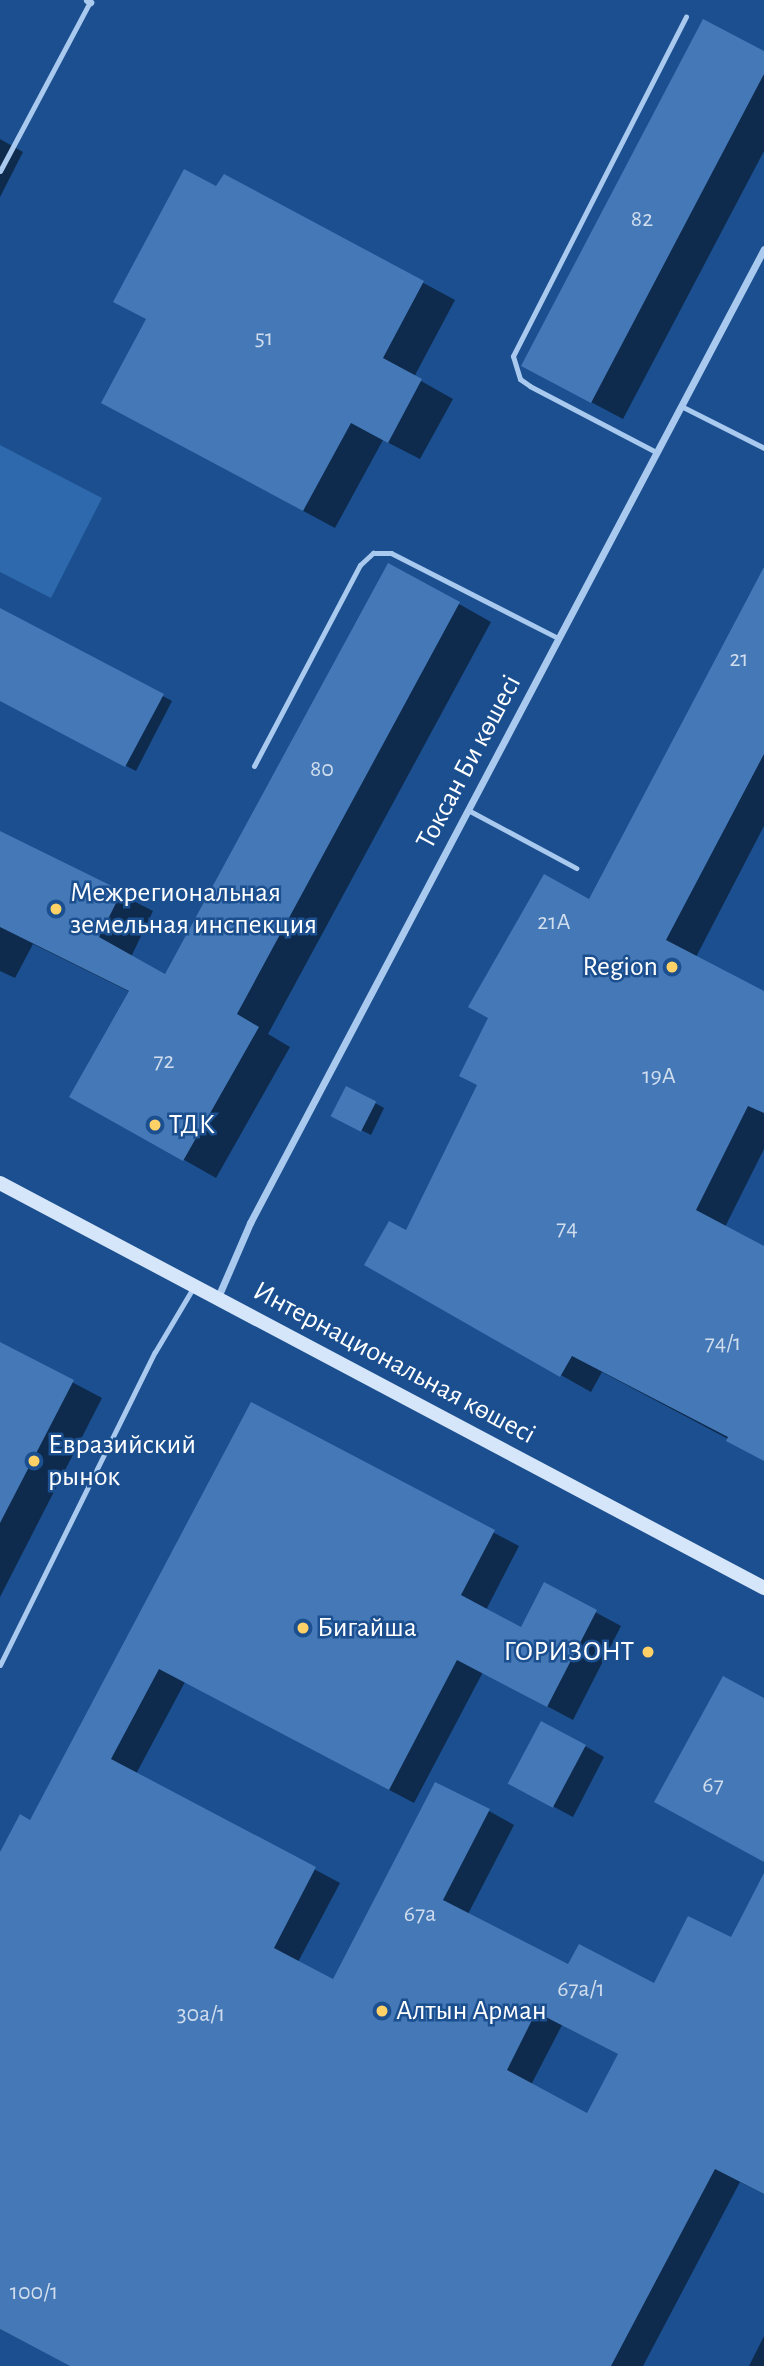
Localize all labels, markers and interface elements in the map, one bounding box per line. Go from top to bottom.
house number: 82 [631,206,653,234]
house number: 51 [255,325,273,353]
house number: 21 [729,646,749,674]
street label: Токсан Би көшесі [409,669,529,855]
house number: 80 [310,756,334,784]
place label: Межрегиональная земельная инспекция [70,876,317,942]
marker: Межрегиональная земельная инспекция [48,901,64,917]
house number: 21А [537,909,571,937]
place label: Region [583,950,658,984]
marker: Region [664,959,680,975]
house number: 72 [154,1048,174,1076]
house number: 19А [642,1063,676,1091]
place label: ТДК [169,1108,215,1142]
marker: ТДК [147,1117,163,1133]
house number: 74 [556,1215,578,1243]
street label: Интернациональная көшесі [247,1274,541,1452]
house number: 74/1 [705,1330,741,1358]
place label: Евразийский рынок [48,1428,196,1494]
marker: Евразийский рынок [26,1453,42,1469]
place label: Бигайша [317,1611,417,1645]
marker: Бигайша [295,1620,311,1636]
place label: ГОРИЗОНТ [503,1635,634,1669]
marker: ГОРИЗОНТ [640,1644,656,1660]
house number: 67 [702,1772,724,1800]
house number: 67а [404,1901,436,1929]
house number: 67а/1 [557,1976,605,2004]
place label: Алтын Арман [396,1994,547,2028]
house number: 30а/1 [177,2001,225,2029]
marker: Алтын Арман [374,2003,390,2019]
house number: 100/1 [10,2279,58,2307]

